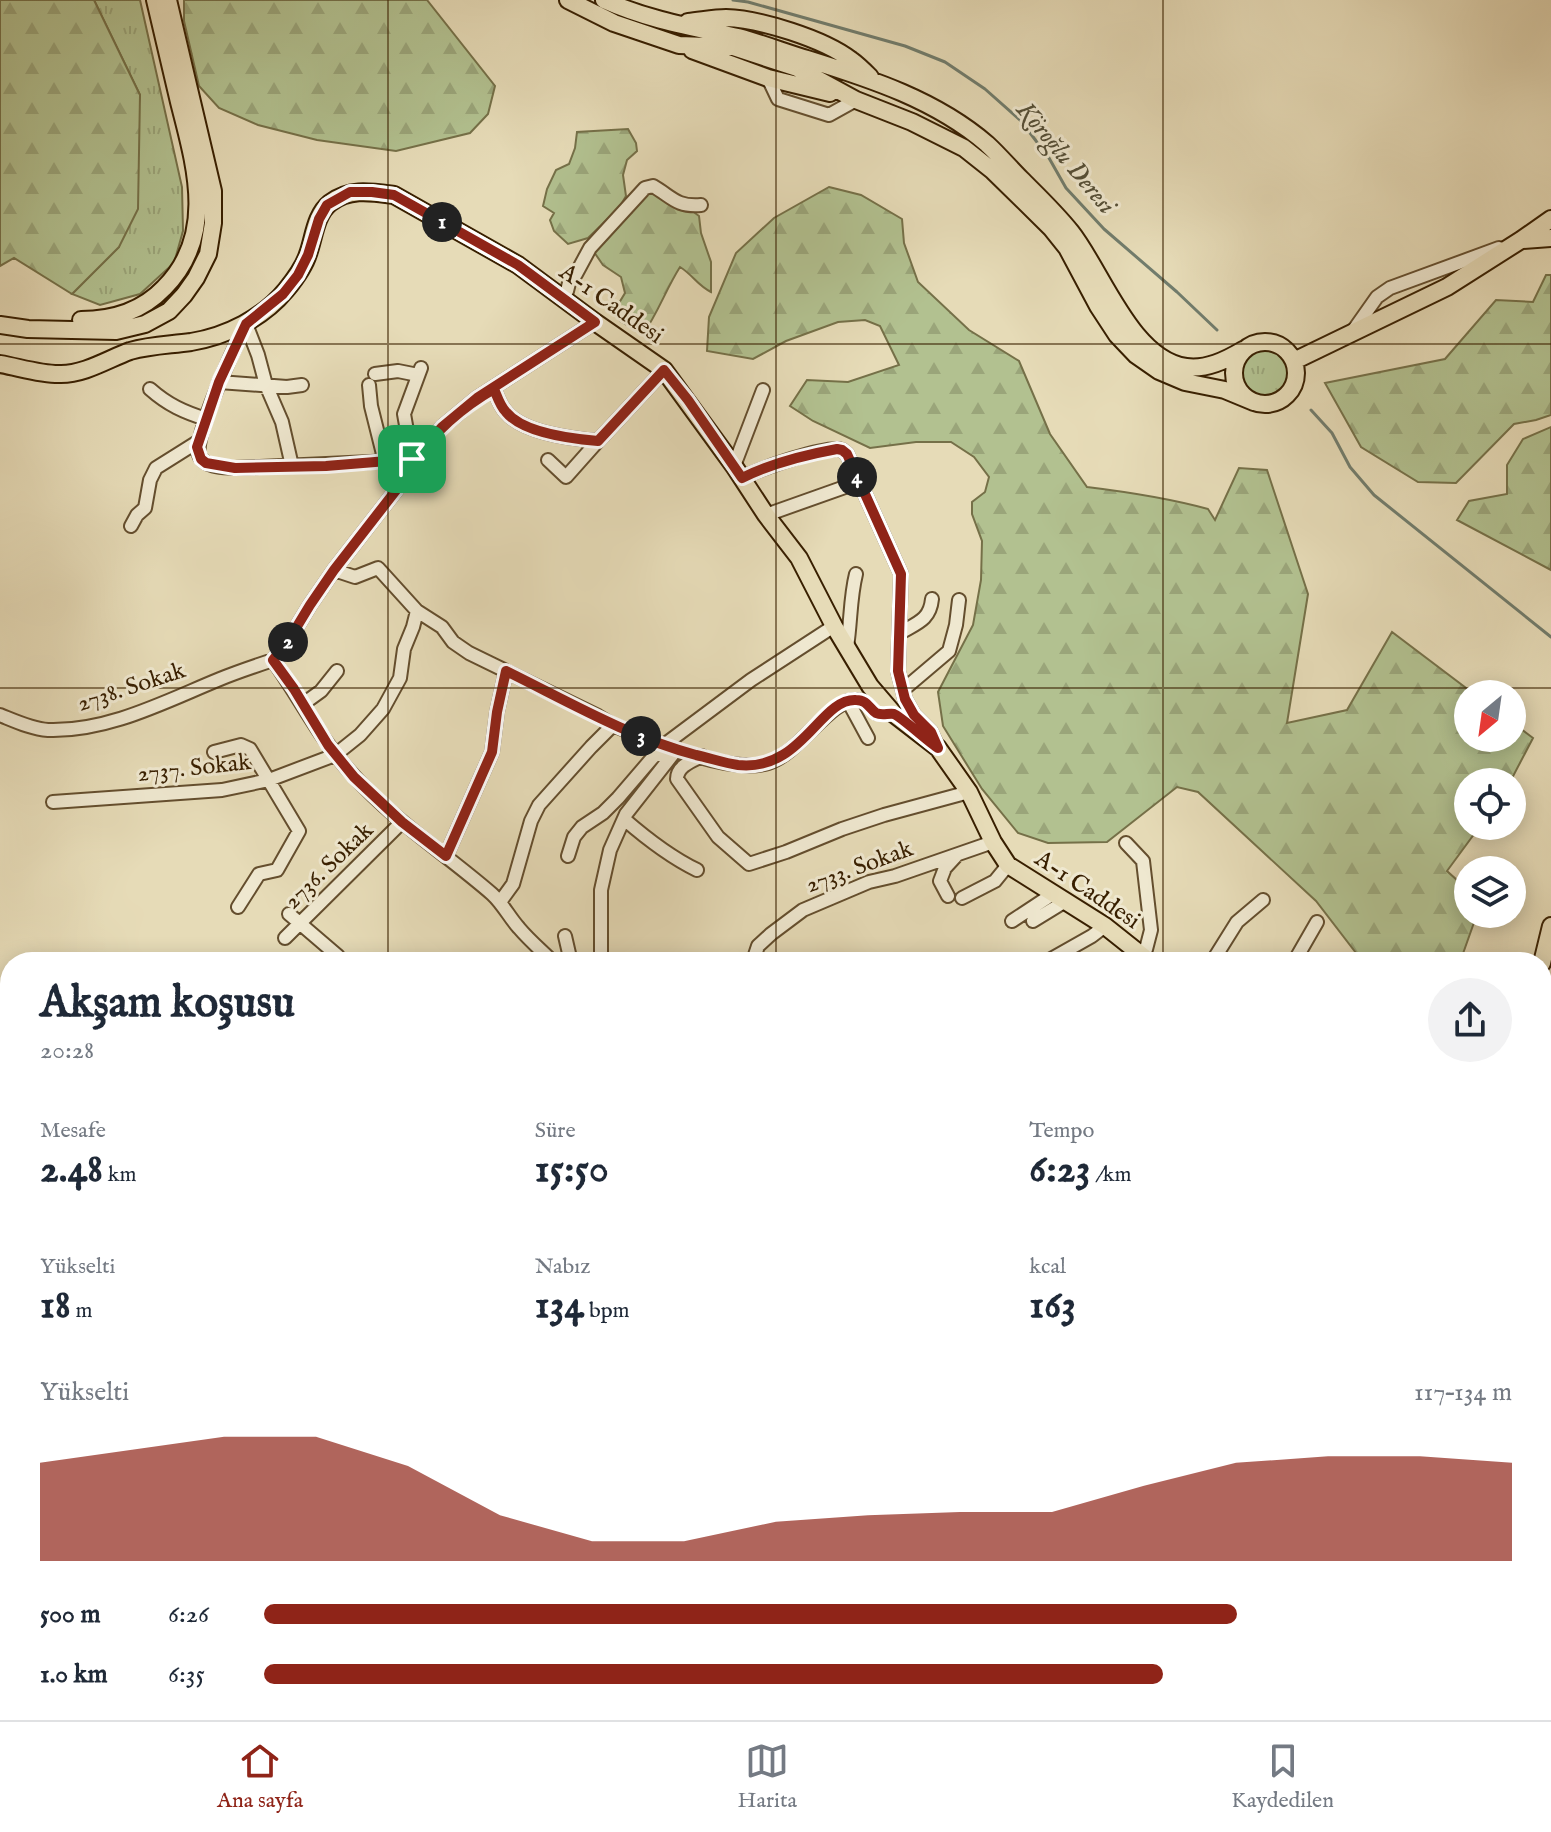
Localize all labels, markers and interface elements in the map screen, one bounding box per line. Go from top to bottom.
water label: Köroğlu Deresi [1008,94,1124,223]
pin: 1 [422,202,462,242]
text: 1 [438,208,446,236]
street label: A-1 Caddesi [552,256,669,351]
pin [378,425,446,493]
icon: arrive [390,437,434,481]
pin: 4 [837,457,877,497]
text: 4 [852,463,862,491]
pin: 2 [268,622,308,662]
text: 2 [283,628,293,656]
street label: 2738. Sokak [73,655,190,719]
north arrow [1454,680,1526,752]
map controls [1454,680,1526,928]
pin: 3 [621,716,661,756]
text: 3 [637,722,645,750]
street label: 2737. Sokak [136,747,253,790]
button: locate [1454,768,1526,840]
street label: 2736. Sokak [278,816,381,916]
street label: 2733. Sokak [802,834,917,901]
street label: A-1 Caddesi [1028,843,1146,937]
button: layers [1454,856,1526,928]
text: Akşam koşusu [40,976,295,1032]
button: share [1428,978,1512,1062]
text: 20:28 [40,1034,94,1067]
text: Mesafe [40,1117,106,1145]
text: Süre [535,1117,576,1145]
text: Tempo [1029,1117,1094,1145]
text: 2.48 [40,1145,103,1196]
text: 15:50 [535,1145,609,1196]
text: 6:23 [1029,1145,1090,1196]
text: km [103,1161,137,1189]
text: /km [1090,1161,1132,1189]
text: Yükselti [40,1253,115,1281]
text: Nabız [535,1253,590,1281]
text: kcal [1029,1253,1066,1281]
text: 18 [40,1281,71,1332]
text: 134 [535,1281,584,1332]
text: 163 [1029,1281,1076,1332]
text: m [71,1297,92,1325]
text: bpm [584,1297,630,1325]
text: Yükselti [40,1376,129,1409]
text: 117–134 m [1414,1376,1512,1409]
text: 500 m [40,1598,101,1631]
text: 6:26 [168,1598,209,1631]
text: 1.0 km [40,1658,108,1691]
text: 6:35 [168,1658,205,1691]
tab: Ana sayfa [217,1739,303,1815]
tab: Harita [738,1739,797,1815]
tab: Kaydedilen [1231,1739,1334,1815]

